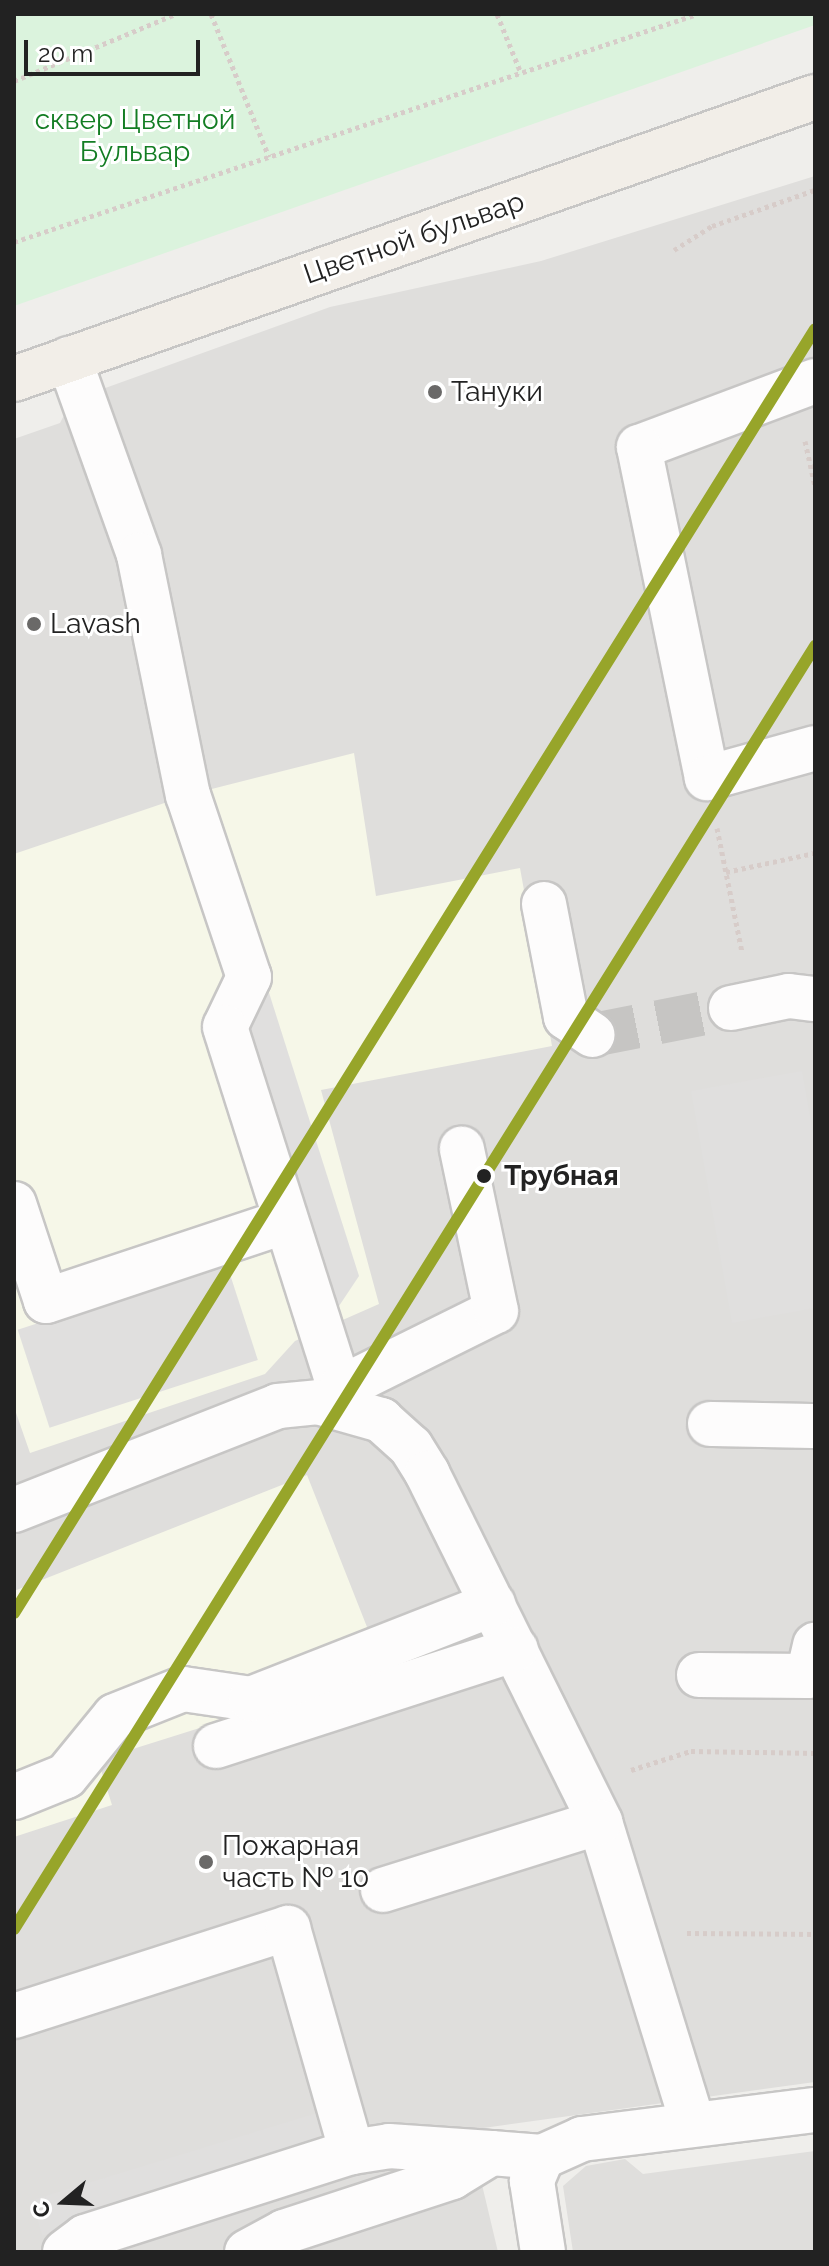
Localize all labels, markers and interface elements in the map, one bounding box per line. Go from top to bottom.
scale bar [28,24,204,74]
text: 20 m [38,39,93,68]
park label: сквер Цветной Бульвар [35,103,235,169]
street label: Цветной бульвар [299,185,529,291]
place label: Тануки [451,375,543,409]
marker: Тануки [426,383,444,401]
place label: Lavash [50,607,141,641]
marker: Lavash [25,615,43,633]
place label: Трубная [504,1159,619,1193]
marker: Трубная [471,1163,497,1189]
place label: Пожарная часть № 10 [222,1829,369,1895]
marker: Пожарная часть № 10 [197,1853,215,1871]
north arrow [24,2162,104,2242]
text: С [27,2198,56,2221]

